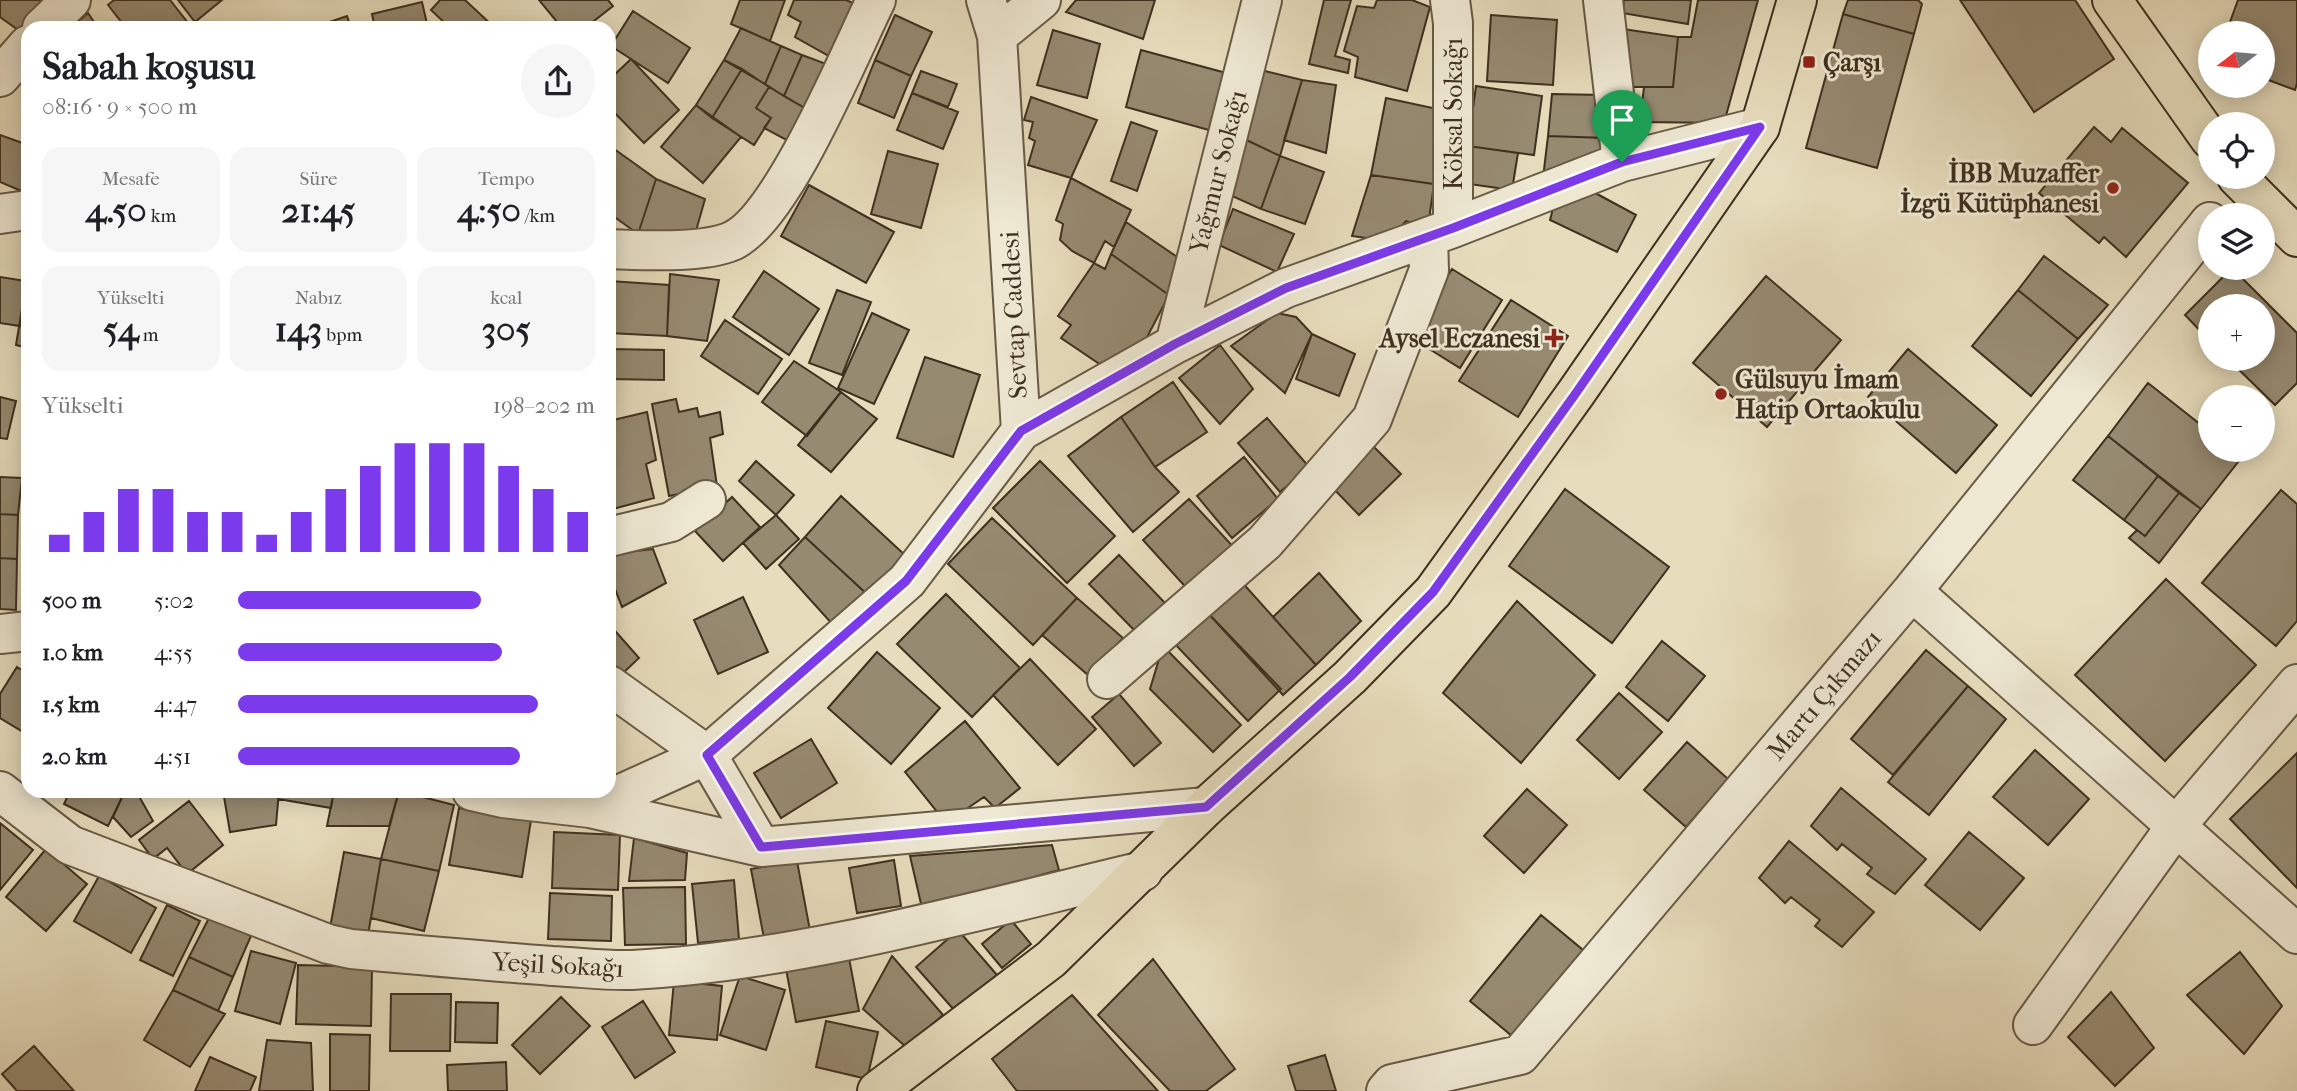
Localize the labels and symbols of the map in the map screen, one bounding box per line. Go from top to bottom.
north arrow [2198,21,2275,98]
street label: Köksal Sokağı [1438,37,1469,190]
place label: Çarşı [1823,47,1881,79]
marker: Çarşı [1801,54,1817,70]
street label: Yağmur Sokağı [1182,87,1253,258]
pin [1592,90,1652,162]
place label: İBB Muzaffer İzgü Kütüphanesi [1900,157,2100,219]
marker: İBB Muzaffer İzgü Kütüphanesi [2105,180,2121,196]
street label: Sevtap Caddesi [994,230,1034,400]
place label: Aysel Eczanesi [1377,323,1540,354]
marker: Aysel Eczanesi [1546,330,1562,346]
place label: Gülsuyu İmam Hatip Ortaokulu [1735,363,1920,425]
marker: Gülsuyu İmam Hatip Ortaokulu [1713,386,1729,402]
street label: Martı Çıkmazı [1760,623,1888,767]
street label: Yeşil Sokağı [490,946,625,984]

